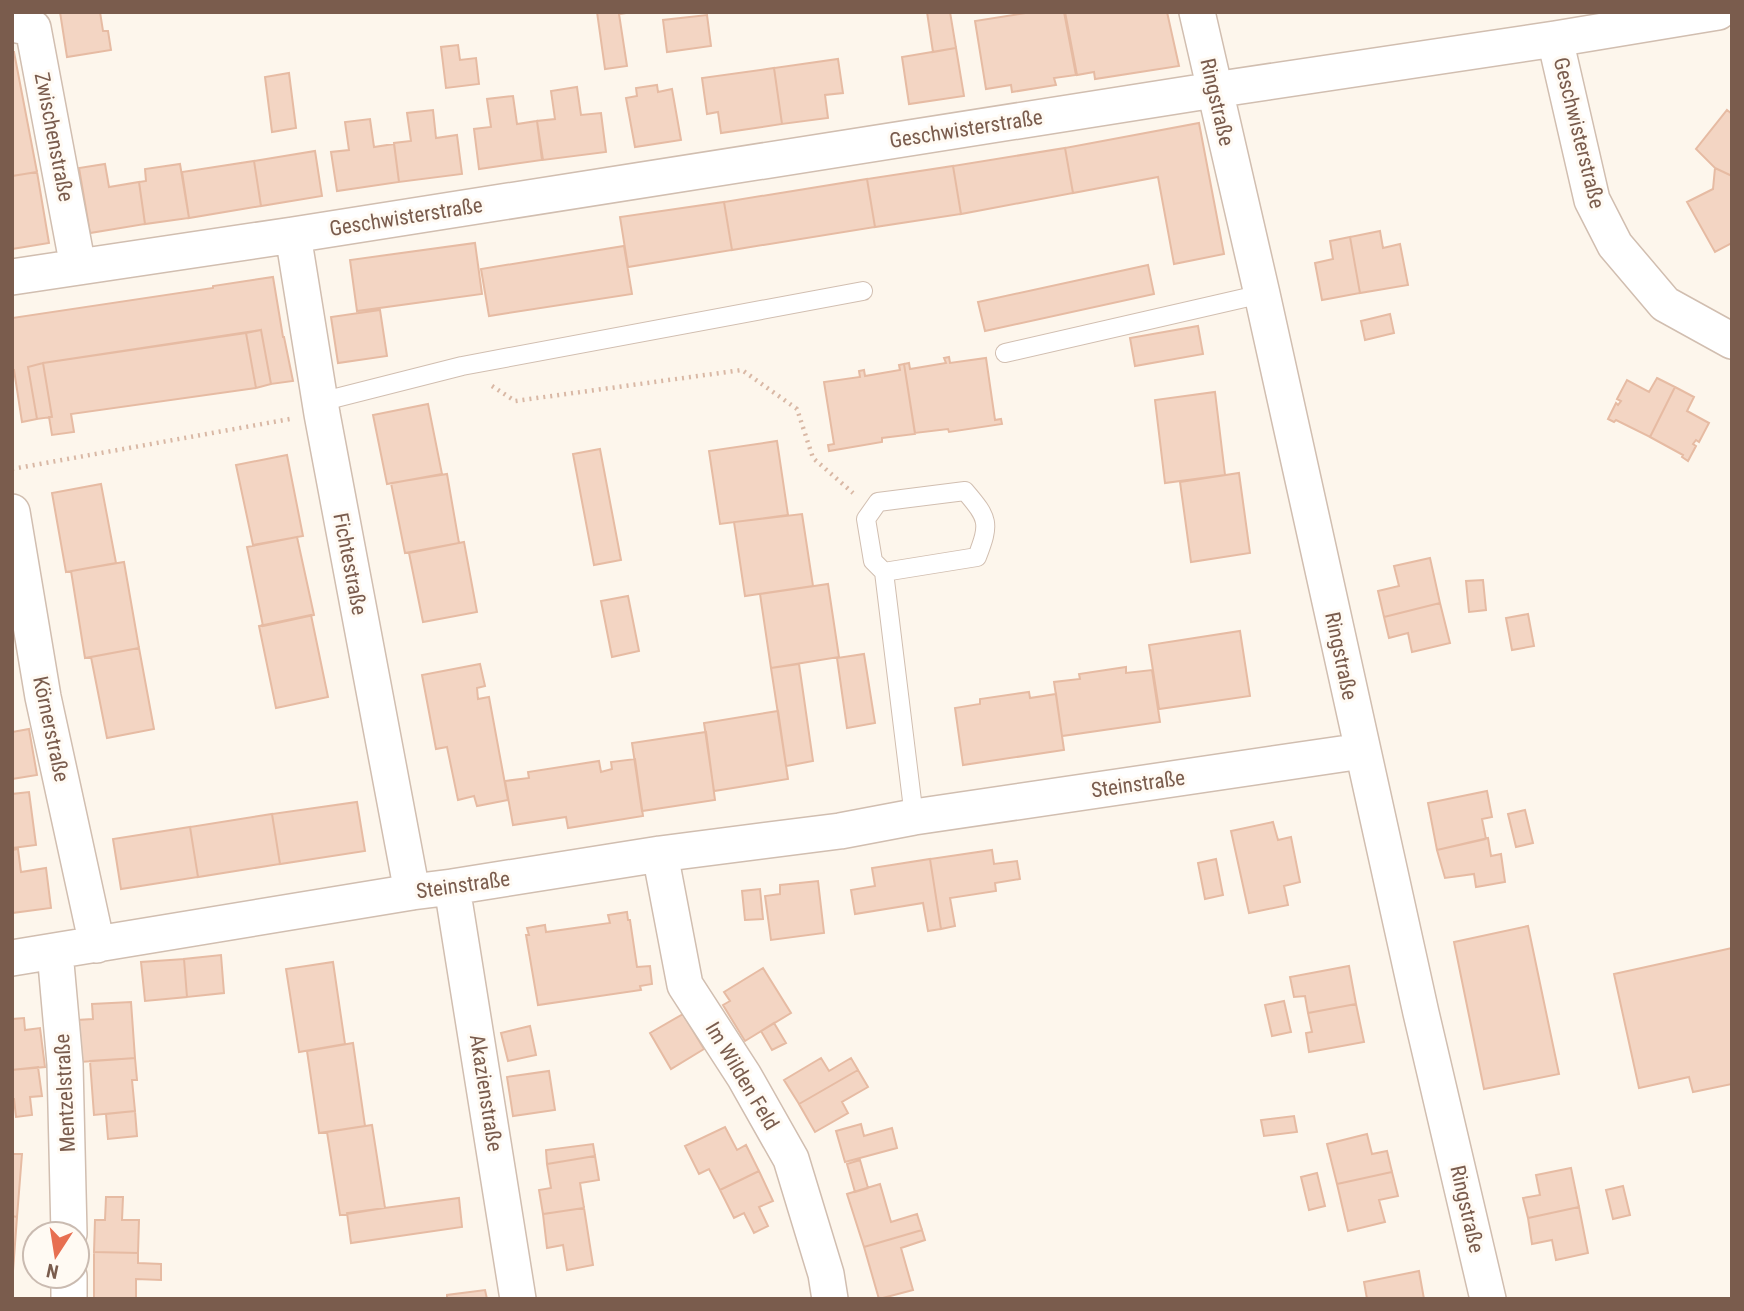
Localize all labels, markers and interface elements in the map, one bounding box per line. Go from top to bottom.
street label: Geschwisterstraße [1549,55,1609,211]
street label: Ringstraße [1195,56,1239,148]
street label: Zwischenstraße [30,70,78,204]
street label: Geschwisterstraße [888,105,1044,153]
street label: Geschwisterstraße [328,193,484,241]
street label: Fichtestraße [328,511,372,617]
street label: Ringstraße [1320,610,1362,702]
street label: Körnerstraße [28,674,74,784]
street label: Steinstraße [1089,766,1187,802]
street label: Steinstraße [414,867,512,903]
street label: Im Wilden Feld [700,1018,784,1134]
street label: Mentzelstraße [50,1033,80,1153]
street label: Akazienstraße [465,1033,507,1153]
street label: Ringstraße [1445,1163,1489,1255]
north arrow [21,1220,91,1290]
text: N [44,1259,61,1284]

